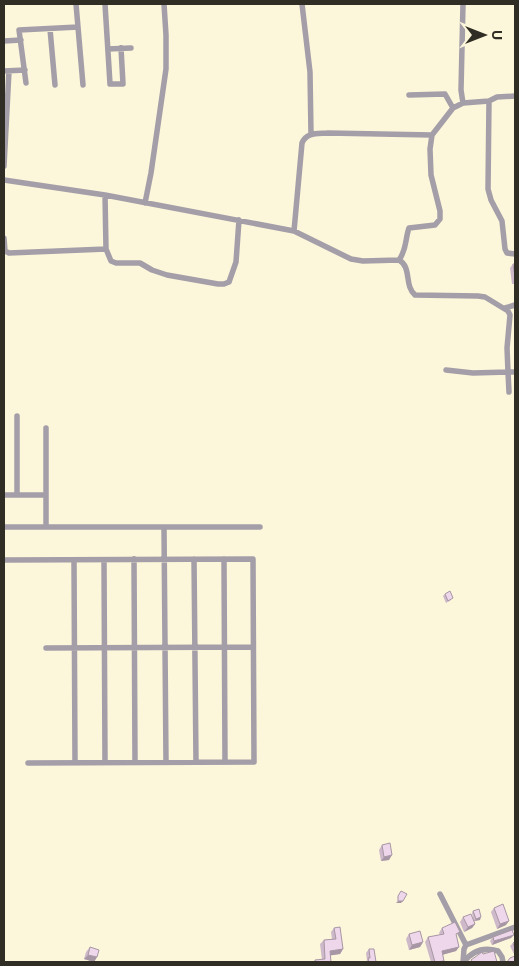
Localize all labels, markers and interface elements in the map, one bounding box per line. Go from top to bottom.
north arrow [459,10,509,60]
text: U [488,30,507,40]

